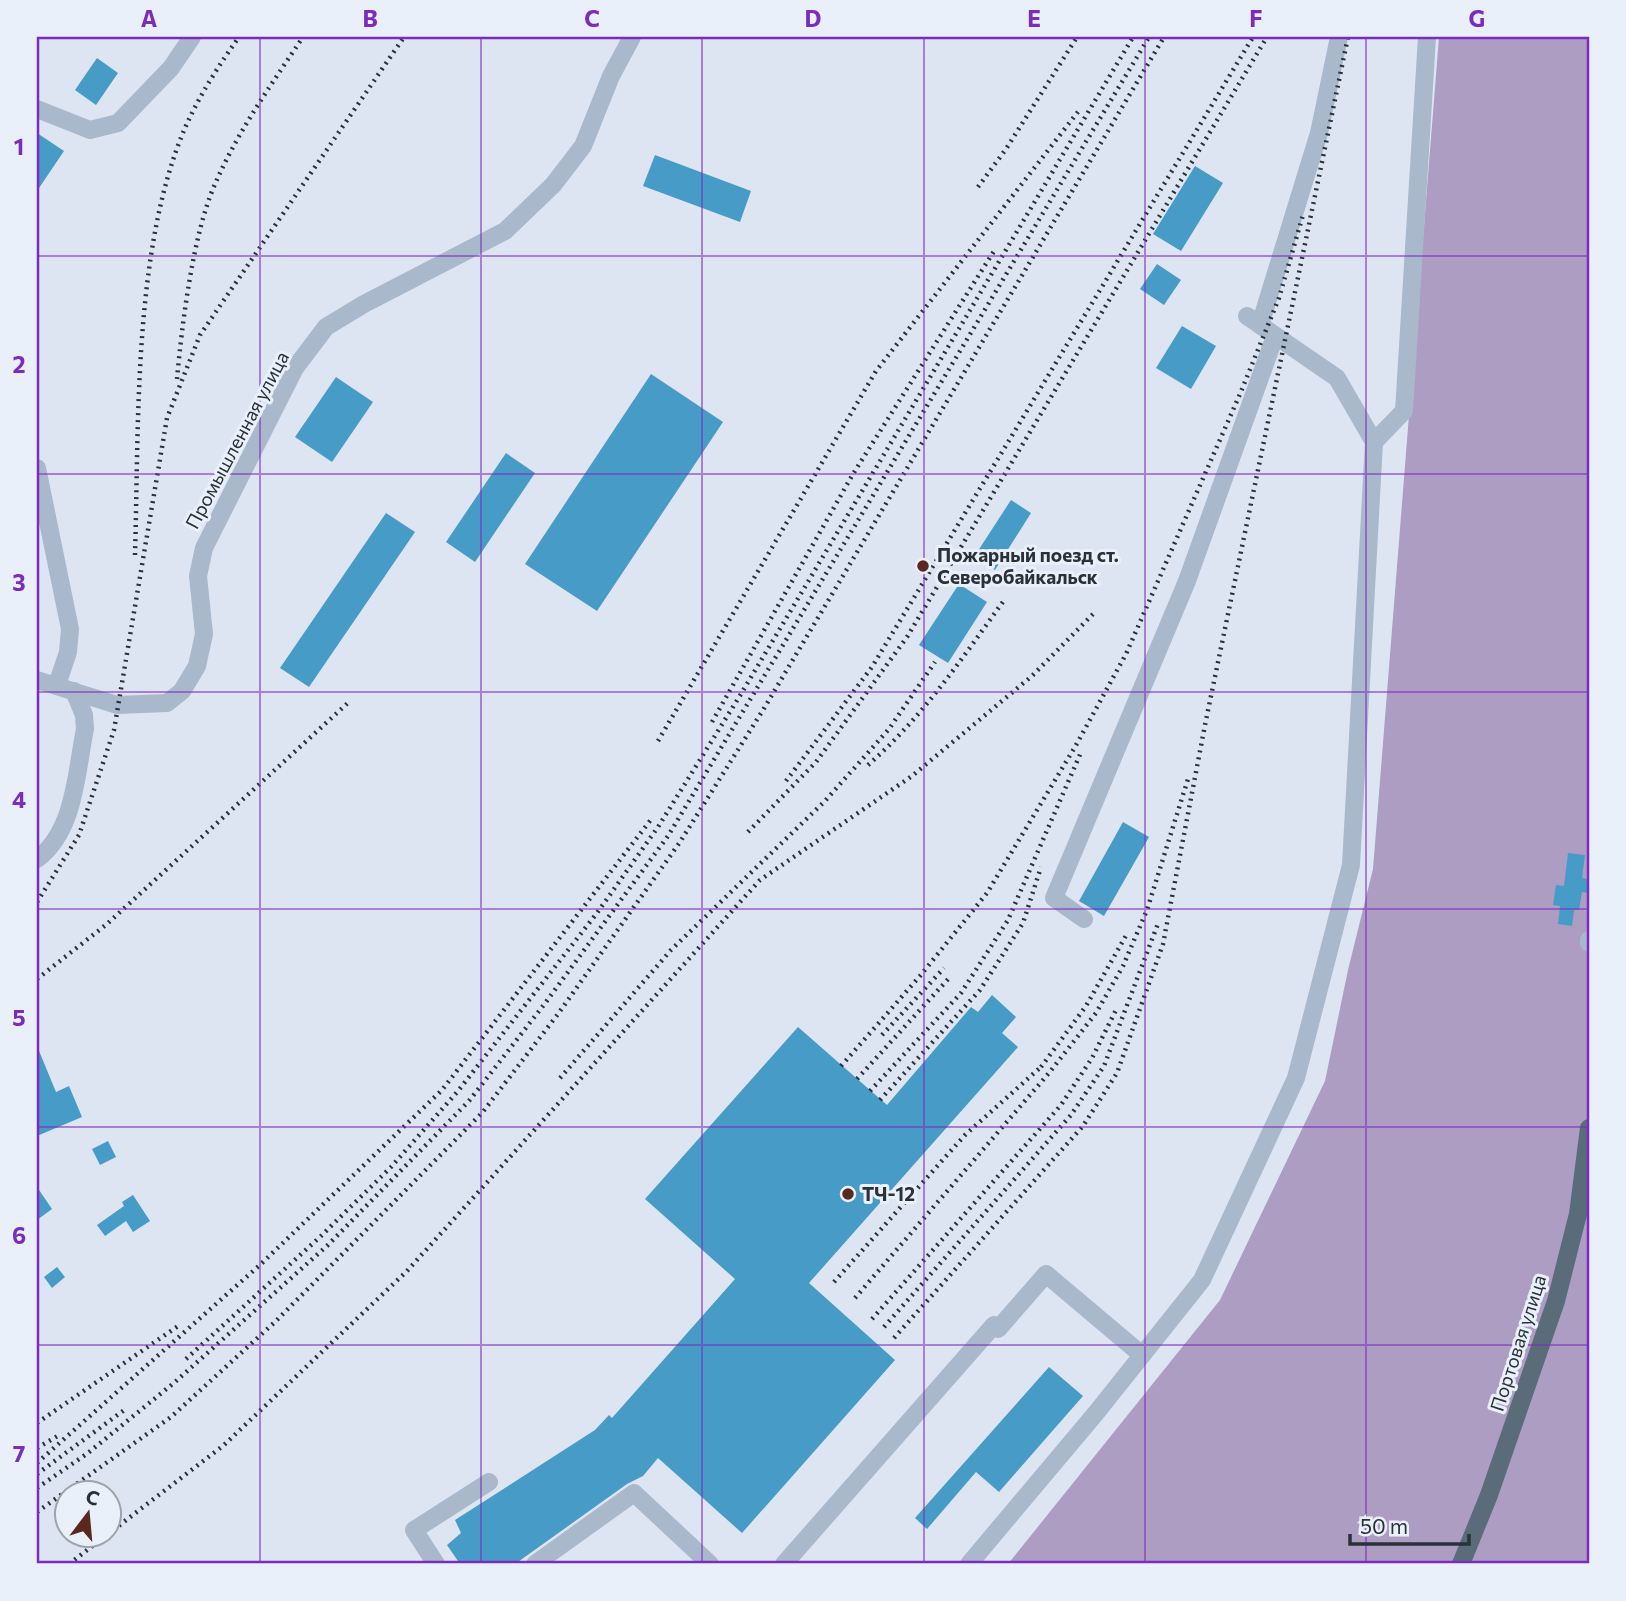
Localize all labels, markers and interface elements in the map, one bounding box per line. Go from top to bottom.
text: A [141,4,158,32]
text: B [362,4,378,32]
text: C [584,4,600,32]
text: D [805,4,822,32]
text: E [1027,4,1041,32]
text: F [1249,4,1263,32]
text: G [1469,4,1485,32]
text: 1 [14,132,24,160]
street label: Промышленная улица [180,347,293,532]
text: 2 [12,350,26,378]
place label: Пожарный поезд ст. Северобайкальск [937,543,1119,588]
marker: Пожарный поезд ст. Северобайкальск [915,558,931,574]
text: 3 [12,568,26,596]
text: 4 [12,785,26,813]
text: 5 [12,1003,26,1031]
place label: ТЧ-12 [862,1182,915,1205]
marker: ТЧ-12 [840,1186,856,1202]
text: 6 [12,1221,26,1249]
street label: Портовая улица [1485,1272,1550,1414]
text: 7 [13,1439,25,1467]
north arrow [52,1478,122,1548]
text: С [83,1484,102,1510]
scale bar [1350,1503,1468,1547]
text: 50 m [1360,1513,1408,1538]

